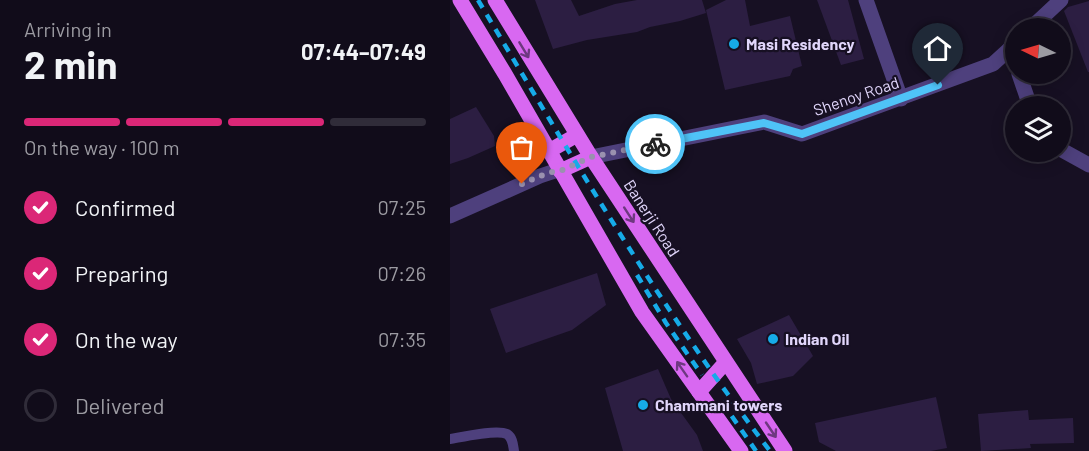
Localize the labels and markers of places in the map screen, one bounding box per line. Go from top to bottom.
pin [912,23,963,85]
place label: Masi Residency [746,34,855,53]
marker: Masi Residency [727,37,741,51]
pin [496,122,547,184]
place label: Indian Oil [785,329,849,348]
marker: Indian Oil [766,332,780,346]
place label: Chammani towers [655,395,782,414]
marker: Chammani towers [636,398,650,412]

